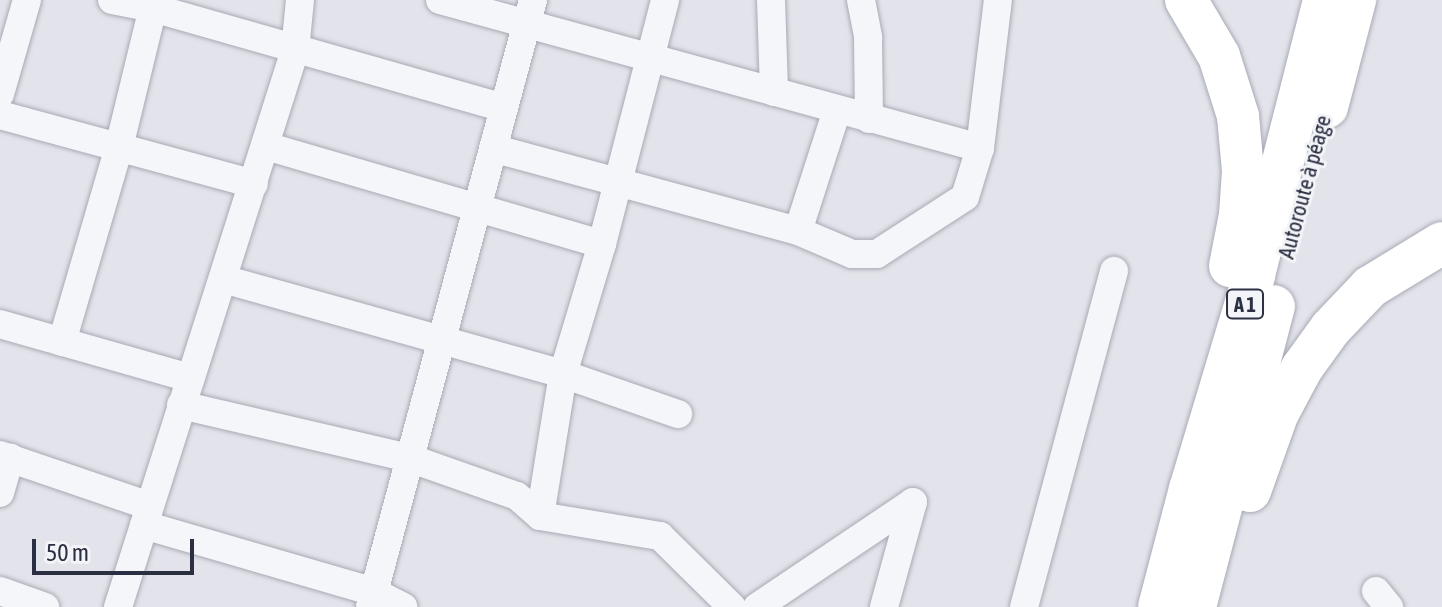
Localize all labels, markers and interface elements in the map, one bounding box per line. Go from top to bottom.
street label: Autoroute à péage [1273,112,1337,262]
road number: A 1 [1225,288,1265,320]
scale bar [36,523,198,573]
text: 50 m [46,539,89,566]

